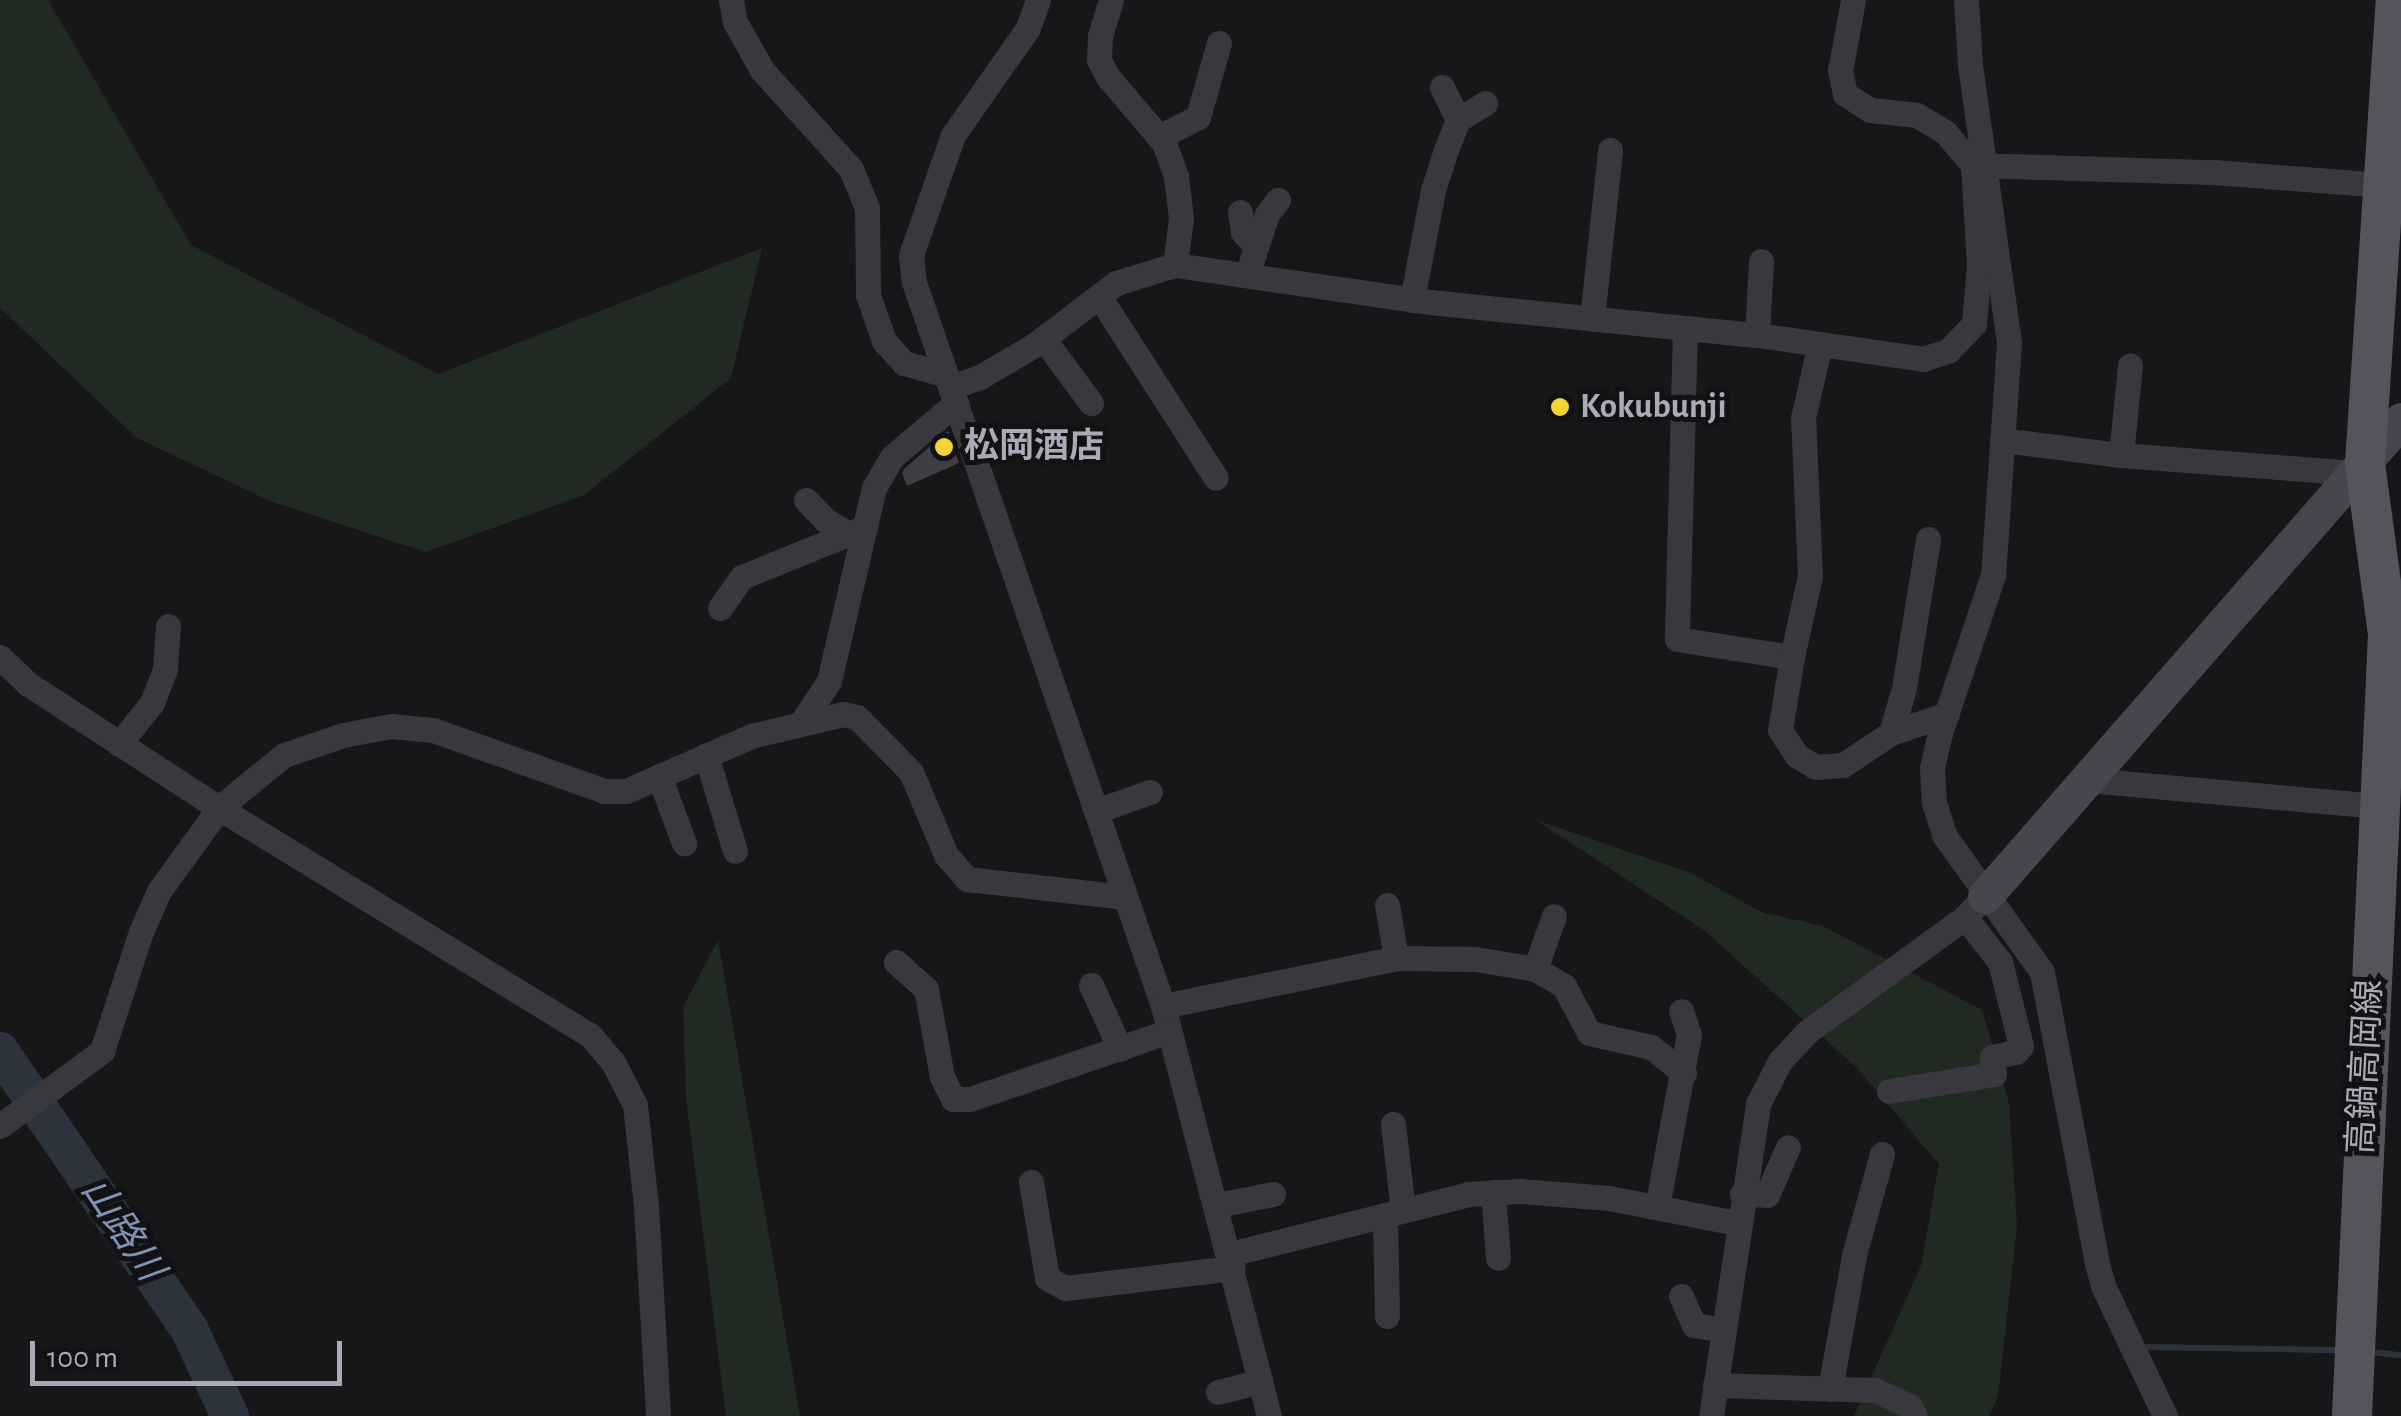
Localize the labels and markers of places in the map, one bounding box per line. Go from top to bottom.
place label: Kokubunji [1580,386,1727,428]
marker: Kokubunji [1549,396,1571,418]
place label: 松岡酒店 [964,426,1104,468]
marker: 松岡酒店 [933,436,955,458]

